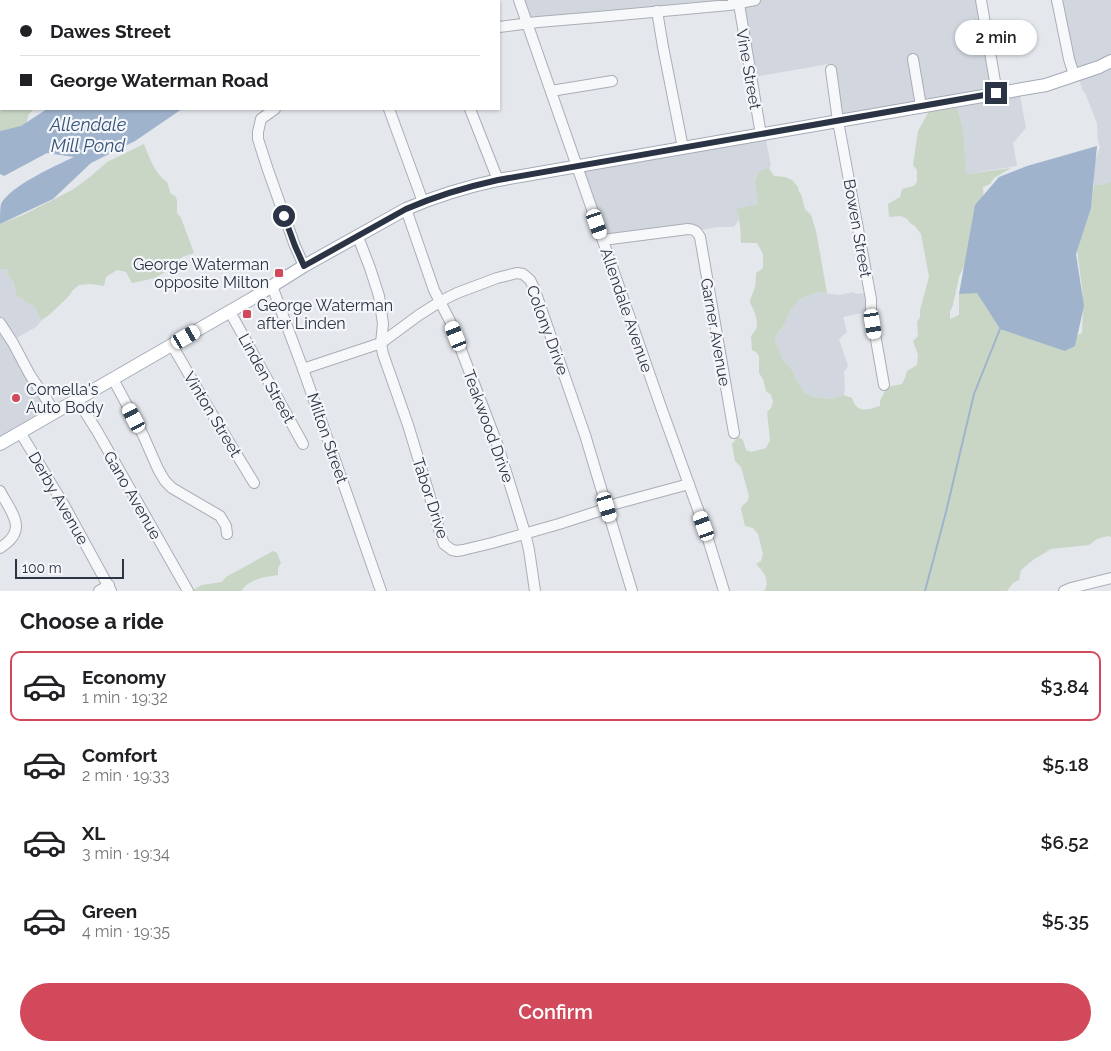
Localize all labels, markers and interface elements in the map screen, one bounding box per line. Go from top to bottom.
text: Dawes Street [50,20,171,42]
callout: 2 min [955,21,1037,56]
street label: Vine Street [732,27,765,111]
text: 2 min [976,28,1017,47]
text: George Waterman Road [50,69,268,91]
route end [985,82,1007,104]
water label: Allendale Mill Pond [49,114,127,156]
street label: Bowen Street [839,177,876,279]
route start [273,205,295,227]
car [585,207,608,241]
street label: Allendale Avenue [596,245,657,375]
place label: George Waterman opposite Milton [133,255,269,292]
marker: George Waterman opposite Milton [273,267,285,279]
street label: Garner Avenue [697,277,734,388]
street label: Colony Drive [523,283,573,378]
place label: George Waterman after Linden [257,296,393,333]
marker: George Waterman after Linden [241,308,253,320]
car [863,308,882,340]
car [443,319,468,353]
car [169,323,202,351]
street label: Linden Street [234,330,299,427]
street label: Teakwood Drive [459,367,518,485]
street label: Vinton Street [180,368,246,461]
place label: Comella's Auto Body [26,380,104,417]
street label: Milton Street [303,390,352,486]
marker: Comella's Auto Body [10,392,22,404]
car [120,401,147,435]
street label: Derby Avenue [24,448,93,548]
street label: Gano Avenue [100,448,165,543]
street label: Tabor Drive [409,455,452,541]
car [595,490,618,524]
car [691,509,716,543]
scale bar [15,556,124,579]
text: 100 m [22,560,62,576]
text: Choose a ride [20,608,164,634]
icon: car [22,664,67,709]
text: Economy [82,666,166,688]
text: $3.84 [1041,675,1089,697]
text: 1 min · 19:32 [82,688,168,707]
icon: car [22,742,67,787]
text: Comfort [82,744,157,766]
text: $5.18 [1042,753,1089,775]
text: 2 min · 19:33 [82,766,169,785]
icon: car [22,820,67,865]
text: XL [82,822,105,844]
text: $6.52 [1041,831,1089,853]
text: 3 min · 19:34 [82,844,170,863]
icon: car [22,898,67,943]
text: Green [82,900,137,922]
text: $5.35 [1042,909,1089,931]
text: 4 min · 19:35 [82,922,170,941]
button: Confirm [20,983,1091,1041]

